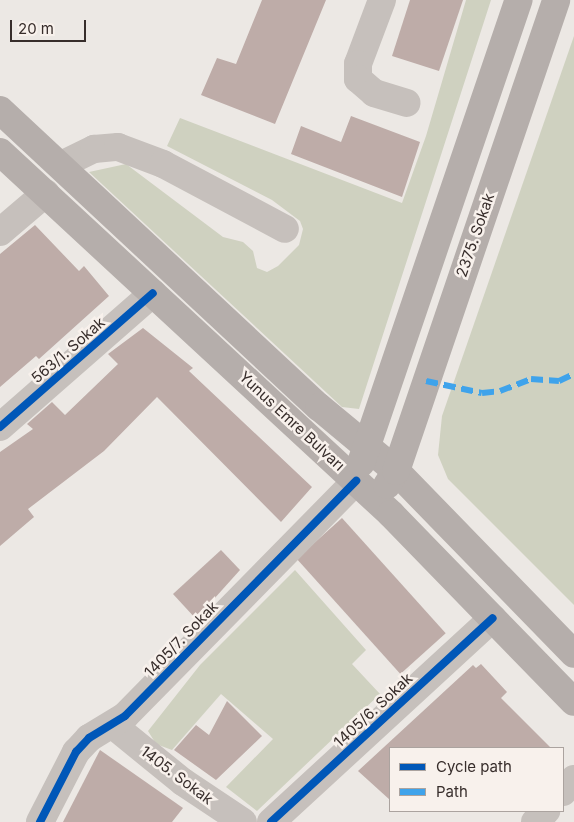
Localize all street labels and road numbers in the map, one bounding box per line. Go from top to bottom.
street label: 2375. Sokak [452,191,498,279]
street label: 563/1. Sokak [28,313,108,387]
street label: Yunus Emre Bulvarı [236,368,348,474]
street label: 1405/7. Sokak [140,597,222,681]
street label: 1405/6. Sokak [330,669,416,751]
street label: 1405. Sokak [137,742,217,808]

